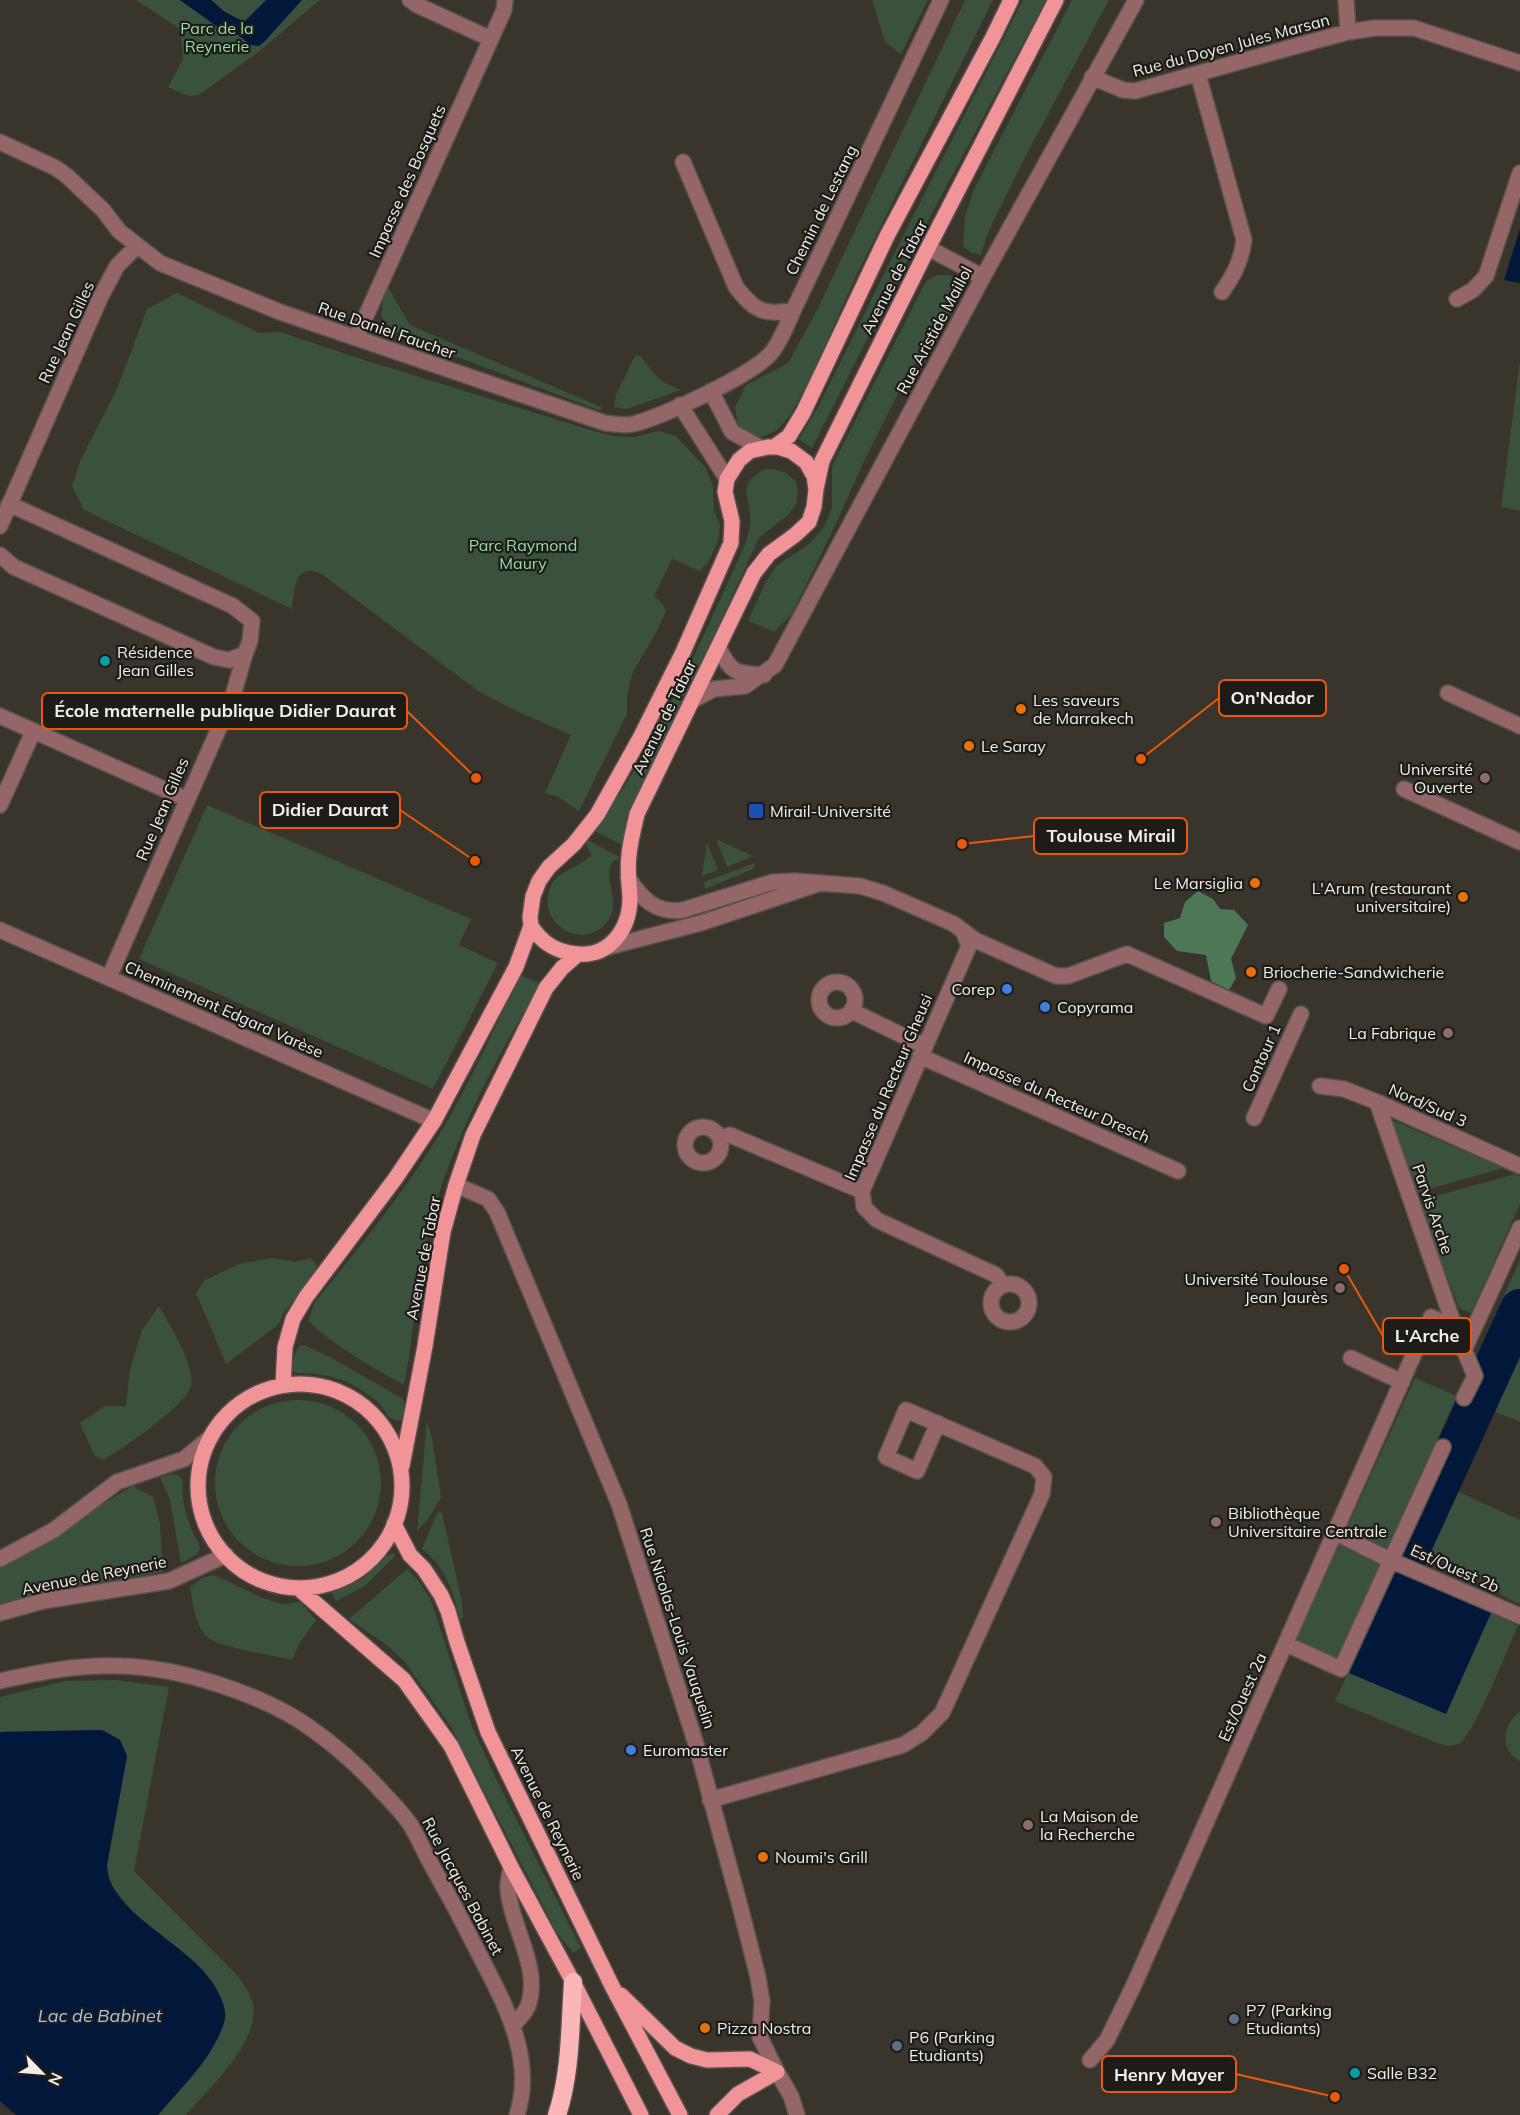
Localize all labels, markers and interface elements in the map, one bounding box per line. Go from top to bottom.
street label: Rue du Doyen Jules Marsan [1130,9,1332,81]
park label: Parc de la Reynerie [180,18,254,56]
street label: Impasse des Bosquets [364,101,450,261]
street label: Chemin de Lestang [781,142,861,278]
street label: Avenue de Tabar [857,216,931,337]
street label: Rue Aristide Maillol [892,263,976,397]
street label: Rue Jean Gilles [34,278,98,386]
street label: Rue Daniel Faucher [316,297,458,363]
park label: Parc Raymond Maury [469,535,577,573]
place label: Résidence Jean Gilles [117,642,194,680]
marker: Résidence Jean Gilles [98,654,112,668]
street label: Avenue de Tabar [628,656,701,778]
callout: On'Nador [1219,680,1326,716]
text: On'Nador [1230,686,1314,709]
place label: Les saveurs de Marrakech [1033,690,1134,728]
callout: École maternelle publique Didier Daurat [42,693,407,729]
text: École maternelle publique Didier Daurat [54,699,396,722]
marker: Les saveurs de Marrakech [1014,702,1028,716]
place label: Le Saray [981,736,1046,756]
marker: Le Saray [962,739,976,753]
street label: Rue Jean Gilles [131,754,193,864]
place label: Université Ouverte [1399,759,1473,797]
marker: Université Ouverte [1478,771,1492,785]
callout: Didier Daurat [260,792,400,828]
text: Didier Daurat [272,798,389,821]
place label: Mirail-Université [770,801,891,821]
marker: Mirail-Université [747,802,765,820]
callout: Toulouse Mirail [1034,818,1187,854]
text: Toulouse Mirail [1047,824,1175,847]
place label: Le Marsiglia [1154,873,1243,893]
marker: Le Marsiglia [1248,876,1262,890]
place label: L'Arum (restaurant universitaire) [1312,878,1451,916]
marker: L'Arum (restaurant universitaire) [1456,890,1470,904]
street label: Cheminement Edgard Varèse [122,956,326,1062]
place label: Briocherie-Sandwicherie [1263,962,1444,982]
marker: Briocherie-Sandwicherie [1244,965,1258,979]
place label: Corep [951,979,995,999]
marker: Corep [1000,982,1014,996]
street label: Impasse du Recteur Gheusi [840,991,936,1183]
place label: Copyrama [1057,997,1133,1017]
marker: Copyrama [1038,1000,1052,1014]
street label: Contour 1 [1237,1021,1285,1095]
place label: La Fabrique [1348,1023,1436,1043]
marker: La Fabrique [1441,1026,1455,1040]
street label: Impasse du Recteur Dresch [961,1047,1153,1147]
street label: Nord/Sud 3 [1386,1079,1470,1131]
street label: Parvis Arche [1408,1161,1458,1257]
street label: Avenue de Tabar [401,1194,445,1321]
place label: Université Toulouse Jean Jaurès [1185,1269,1328,1307]
marker: Université Toulouse Jean Jaurès [1333,1281,1347,1295]
callout: L'Arche [1383,1318,1471,1354]
text: L'Arche [1395,1324,1459,1347]
place label: Bibliothèque Universitaire Centrale [1228,1503,1387,1541]
marker: Bibliothèque Universitaire Centrale [1209,1515,1223,1529]
street label: Rue Nicolas-Louis Vauquelin [636,1525,720,1731]
street label: Est/Ouest 2b [1408,1540,1502,1596]
street label: Avenue de Reynerie [20,1551,168,1599]
street label: Est/Ouest 2a [1214,1650,1270,1744]
place label: Euromaster [643,1740,728,1760]
street label: Avenue de Reynerie [507,1743,589,1883]
marker: Euromaster [624,1743,638,1757]
place label: La Maison de la Recherche [1040,1806,1139,1844]
street label: Rue Jacques Babinet [418,1814,508,1959]
marker: La Maison de la Recherche [1021,1818,1035,1832]
place label: Noumi's Grill [775,1847,868,1867]
marker: Noumi's Grill [756,1850,770,1864]
place label: P7 (Parking Etudiants) [1246,2000,1332,2038]
water label: Lac de Babinet [38,2004,163,2027]
marker: P7 (Parking Etudiants) [1227,2012,1241,2026]
place label: Pizza Nostra [717,2018,811,2038]
marker: Pizza Nostra [698,2021,712,2035]
place label: P6 (Parking Etudiants) [909,2027,995,2065]
marker: P6 (Parking Etudiants) [890,2039,904,2053]
north arrow [12,2043,72,2103]
callout: Henry Mayer [1102,2056,1236,2092]
text: Henry Mayer [1114,2063,1225,2086]
place label: Salle B32 [1367,2063,1437,2083]
marker: Salle B32 [1348,2066,1362,2080]
text: N [44,2070,67,2089]

